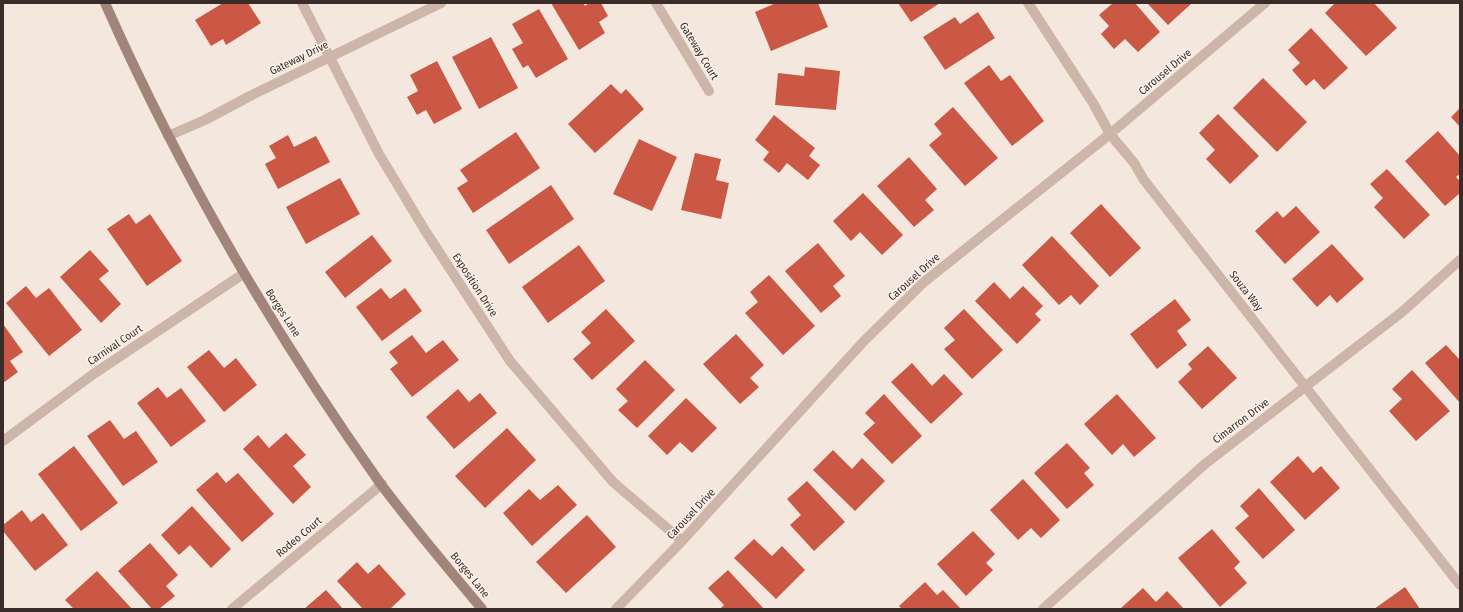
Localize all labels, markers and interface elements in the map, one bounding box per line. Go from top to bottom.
street label: Gateway Court [677,20,721,82]
street label: Gateway Drive [268,38,330,78]
street label: Carousel Drive [1136,46,1194,98]
street label: Carousel Drive [886,250,942,304]
street label: Exposition Drive [450,251,500,319]
street label: Souza Way [1226,268,1266,314]
street label: Borges Lane [263,287,303,339]
street label: Carnival Court [85,322,145,368]
street label: Cimarron Drive [1210,396,1272,446]
street label: Carousel Drive [664,486,718,542]
street label: Rodeo Court [273,514,325,560]
street label: Borges Lane [448,550,492,600]

